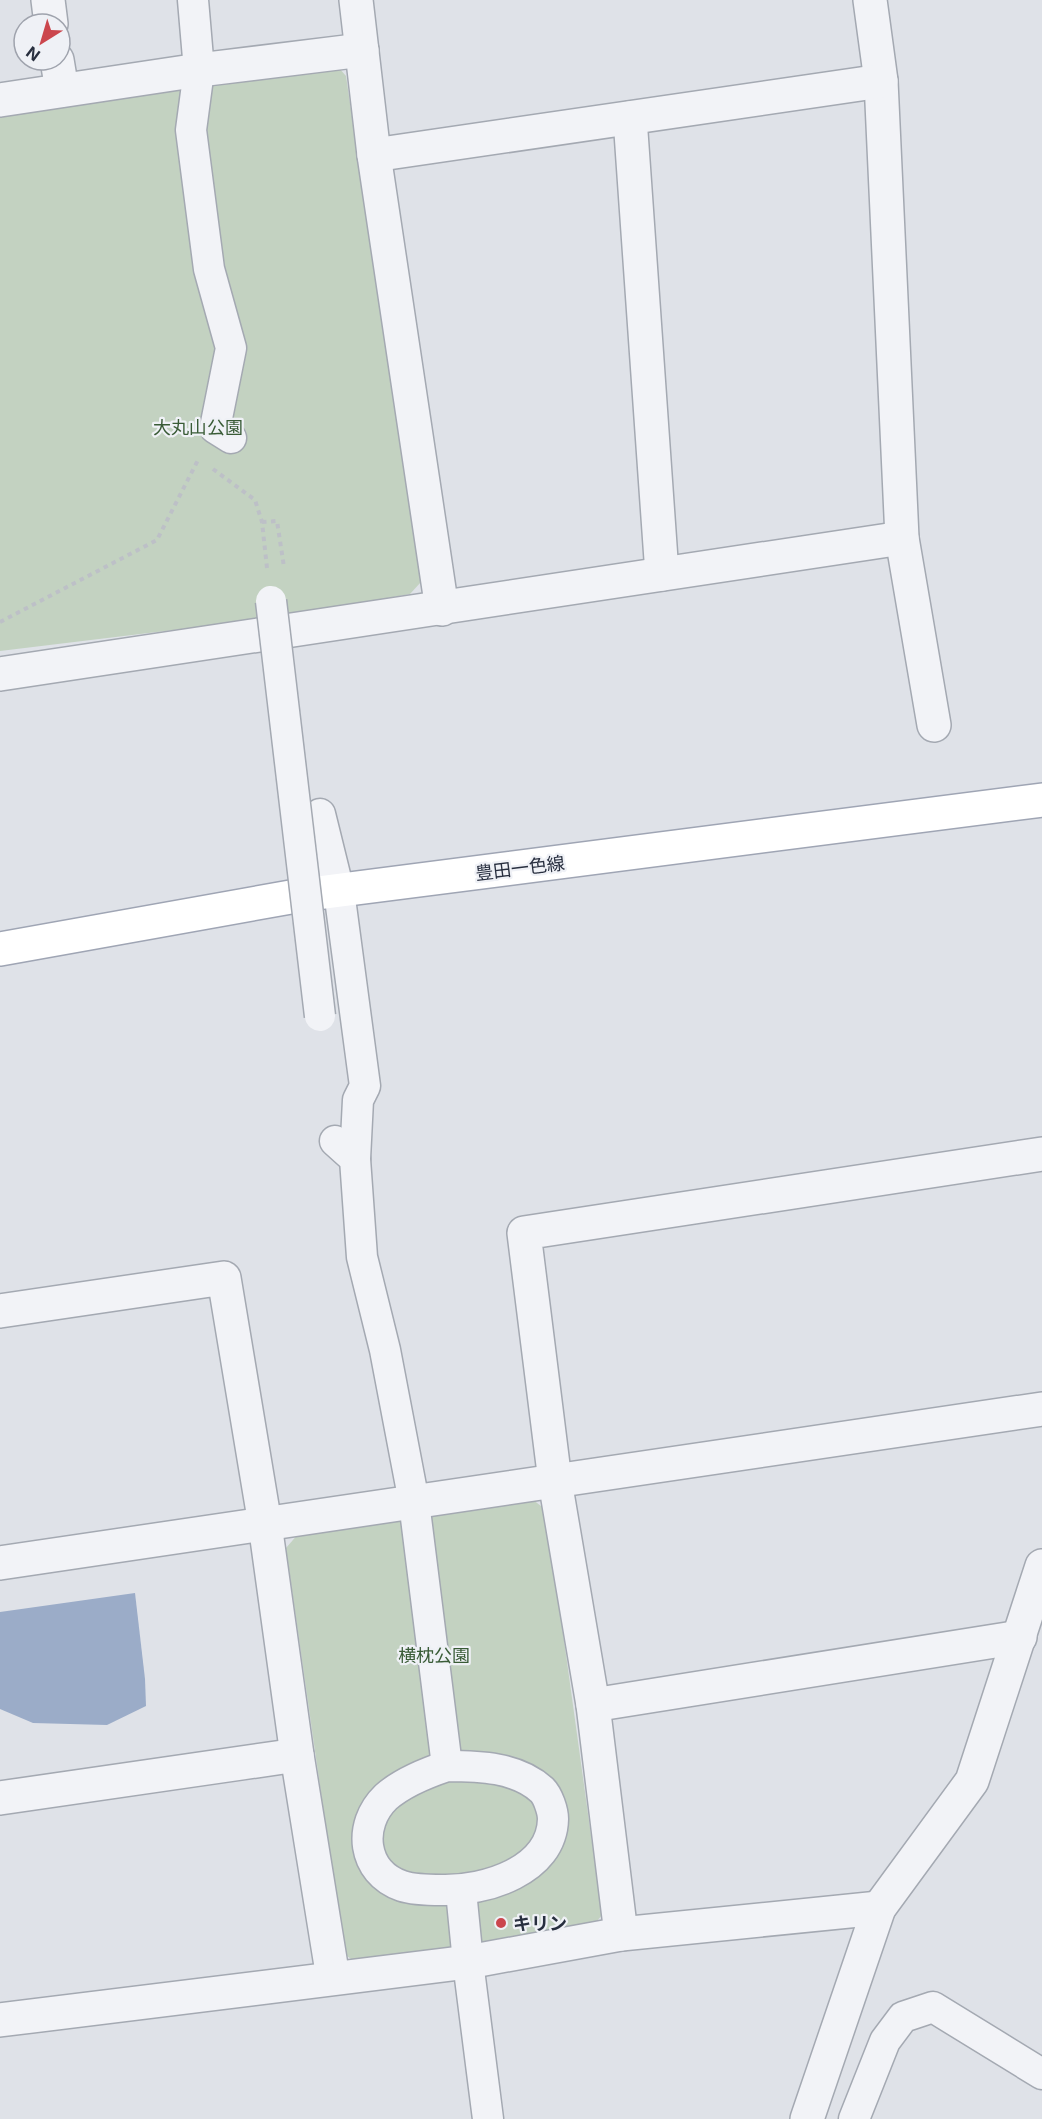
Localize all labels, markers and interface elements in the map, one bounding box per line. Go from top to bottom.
north arrow [12,12,72,72]
text: N [22,42,44,66]
park label: 大丸山公園 [153,417,243,438]
street label: 豊田一色線 [474,852,566,884]
park label: 横枕公園 [398,1645,470,1666]
place label: キリン [513,1913,567,1934]
marker: キリン [494,1916,508,1930]

